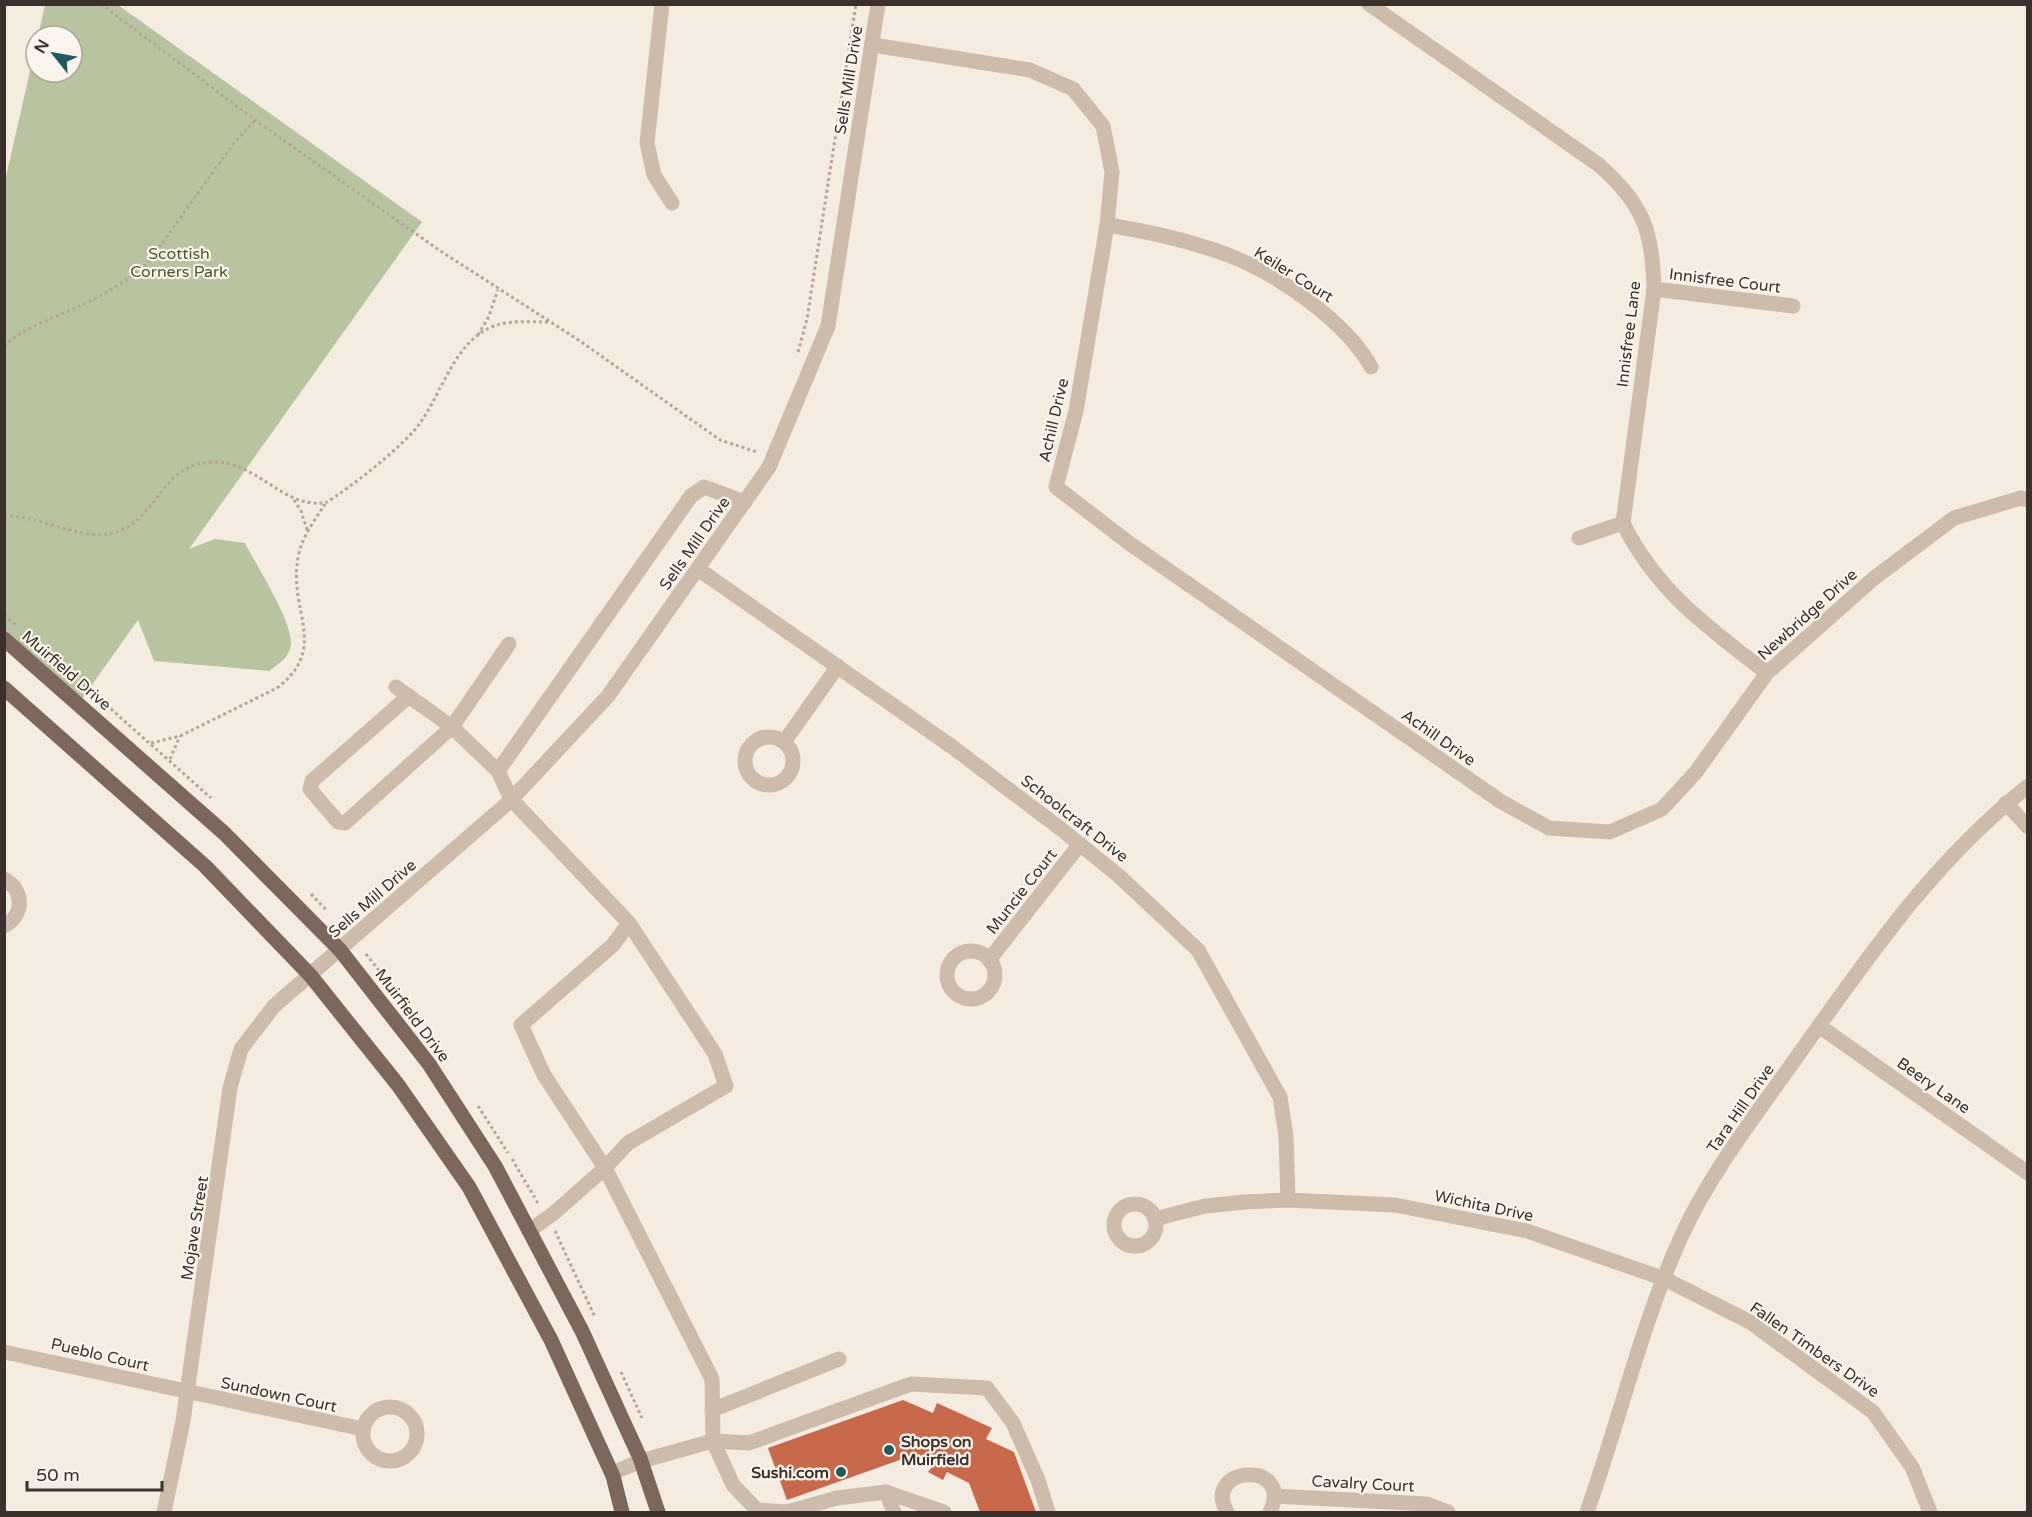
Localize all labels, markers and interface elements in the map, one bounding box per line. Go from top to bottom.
north arrow [24,24,84,84]
street label: Sells Mill Drive [831,24,867,136]
text: N [30,36,54,57]
street label: Keiler Court [1250,243,1337,307]
park label: Scottish Corners Park [130,244,228,282]
street label: Innisfree Court [1668,264,1782,298]
street label: Innisfree Lane [1613,280,1645,388]
street label: Achill Drive [1035,376,1073,464]
street label: Sells Mill Drive [655,493,734,594]
street label: Newbridge Drive [1754,565,1862,665]
street label: Muirfield Drive [18,626,115,715]
street label: Achill Drive [1398,705,1479,771]
street label: Schoolcraft Drive [1017,771,1132,867]
street label: Muncie Court [982,845,1061,938]
street label: Sells Mill Drive [325,855,421,942]
street label: Muirfield Drive [371,965,454,1066]
street label: Beery Lane [1893,1053,1974,1118]
street label: Tara Hill Drive [1703,1060,1779,1157]
street label: Mojave Street [177,1175,213,1282]
street label: Wichita Drive [1432,1186,1535,1226]
street label: Fallen Timbers Drive [1746,1298,1883,1402]
street label: Pueblo Court [49,1334,151,1376]
street label: Sundown Court [219,1373,339,1417]
place label: Shops on Muirfield [901,1432,972,1470]
marker: Shops on Muirfield [882,1443,896,1457]
scale bar [27,1454,162,1492]
place label: Sushi.com [751,1463,829,1483]
text: 50 m [36,1464,80,1486]
marker: Sushi.com [834,1465,848,1479]
street label: Cavalry Court [1311,1471,1415,1497]

